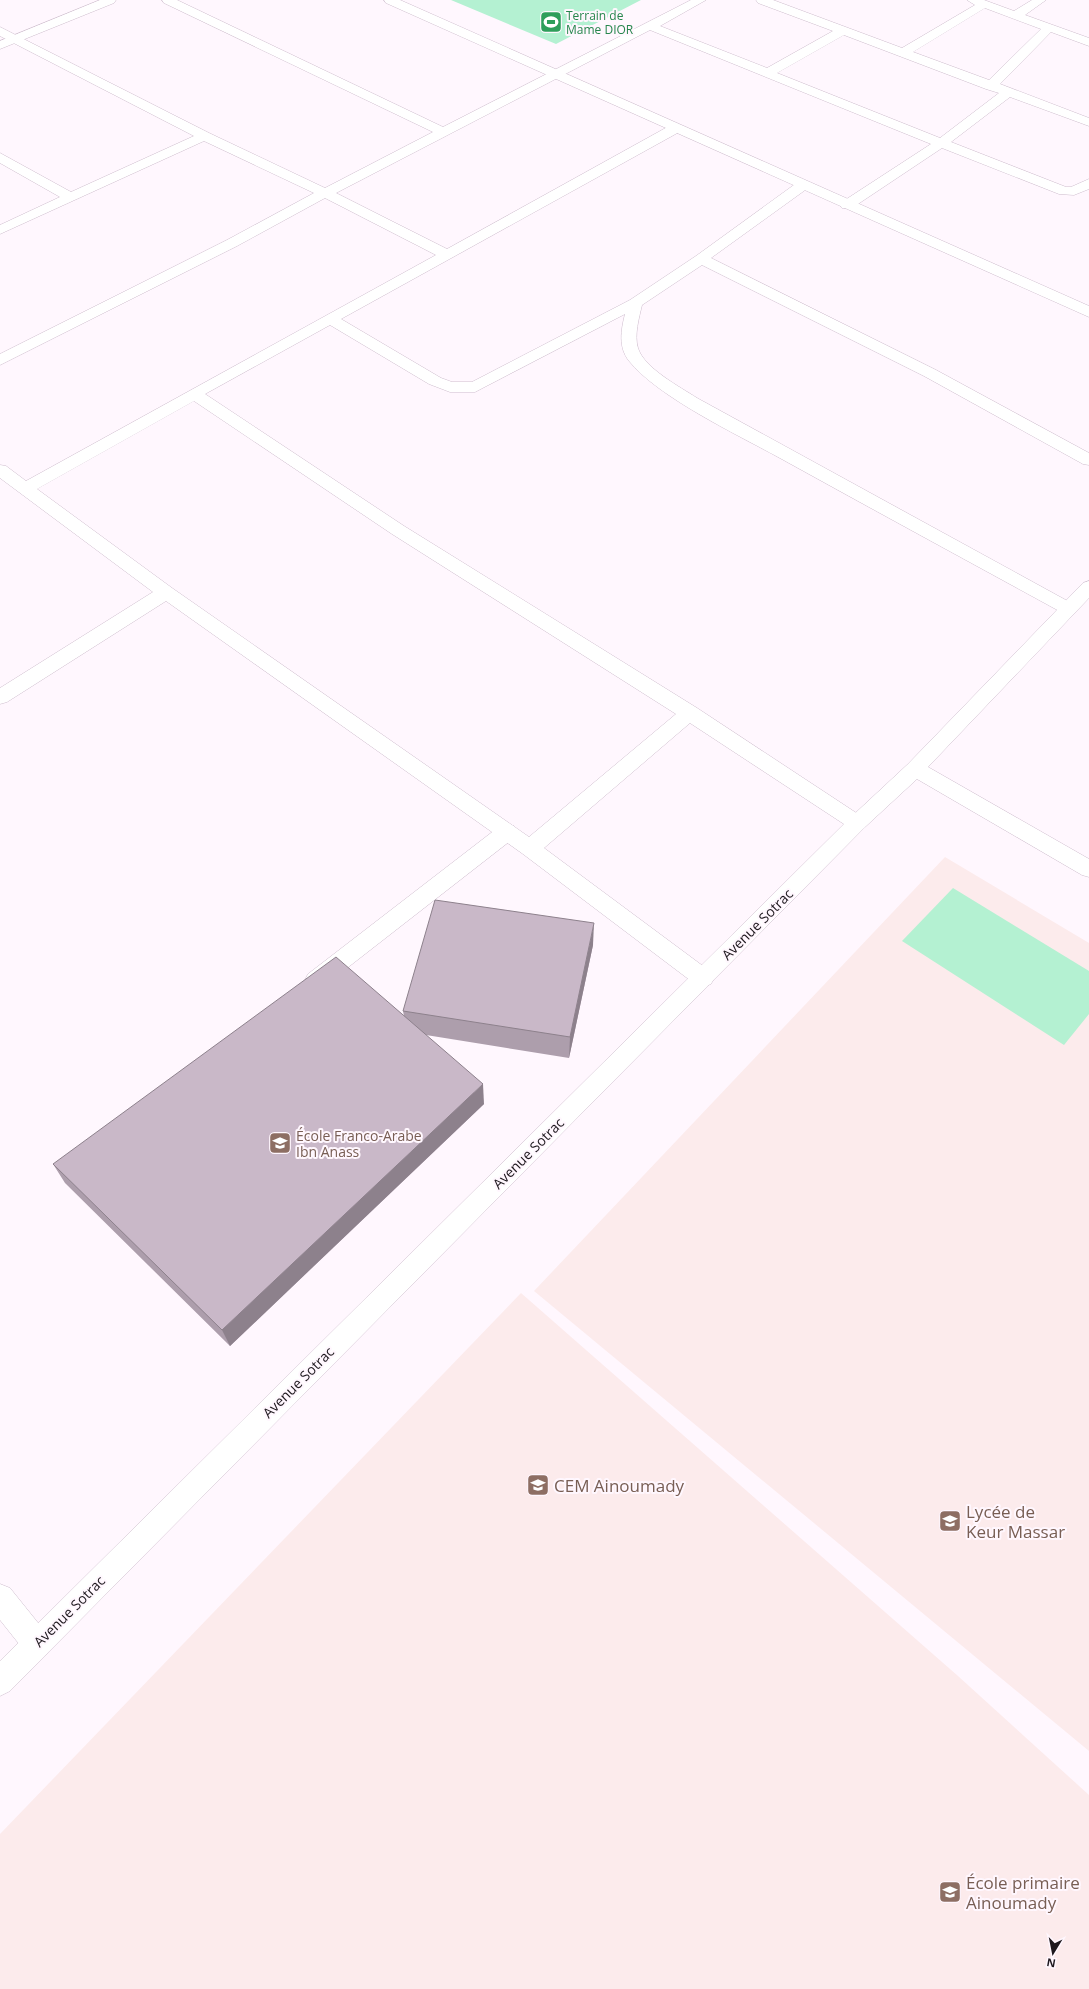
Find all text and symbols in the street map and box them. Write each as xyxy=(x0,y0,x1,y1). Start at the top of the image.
place label: Terrain de Mame DIOR xyxy=(566,7,634,38)
sports icon: Terrain de Mame DIOR xyxy=(538,9,564,35)
street label: Avenue Sotrac xyxy=(717,884,797,964)
street label: Avenue Sotrac xyxy=(488,1113,568,1193)
place label: École Franco-Arabe Ibn Anass xyxy=(296,1126,422,1161)
school or university icon: École Franco-Arabe Ibn Anass xyxy=(267,1130,293,1156)
street label: Avenue Sotrac xyxy=(258,1342,338,1422)
school or university icon: CEM Ainoumady xyxy=(525,1472,551,1498)
place label: CEM Ainoumady xyxy=(554,1474,685,1497)
place label: Lycée de Keur Massar xyxy=(966,1500,1065,1543)
school or university icon: Lycée de Keur Massar xyxy=(937,1508,963,1534)
street label: Avenue Sotrac xyxy=(29,1571,109,1651)
place label: École primaire Ainoumady xyxy=(966,1871,1080,1914)
school or university icon: École primaire Ainoumady xyxy=(937,1879,963,1905)
north arrow xyxy=(1033,1933,1073,1973)
text: N xyxy=(1045,1955,1057,1972)

